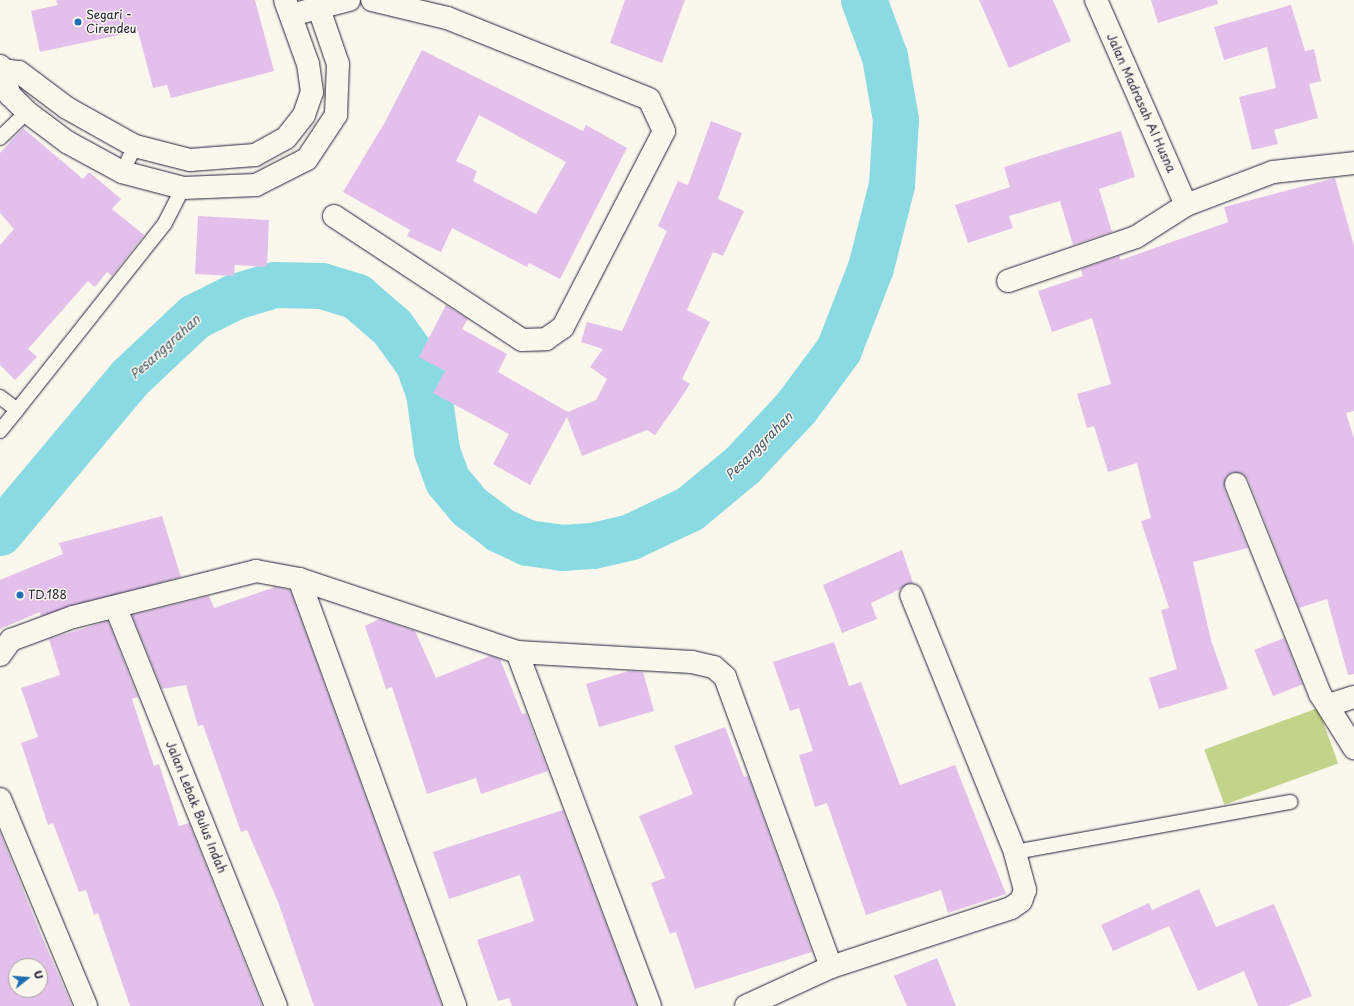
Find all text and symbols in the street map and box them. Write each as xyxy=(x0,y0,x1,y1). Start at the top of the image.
place label: Segari - Cirendeu xyxy=(86,8,136,36)
marker: Segari - Cirendeu xyxy=(73,17,83,27)
street label: Jalan Madrasah Al Husna xyxy=(1104,31,1178,175)
water label: Pesanggrahan xyxy=(127,311,203,383)
water label: Pesanggrahan xyxy=(722,409,796,483)
place label: TD.188 xyxy=(28,588,67,602)
marker: TD.188 xyxy=(15,590,25,600)
street label: Jalan Lebak Bulus Indah xyxy=(163,738,229,876)
north arrow xyxy=(8,958,48,998)
text: U xyxy=(30,968,48,981)

